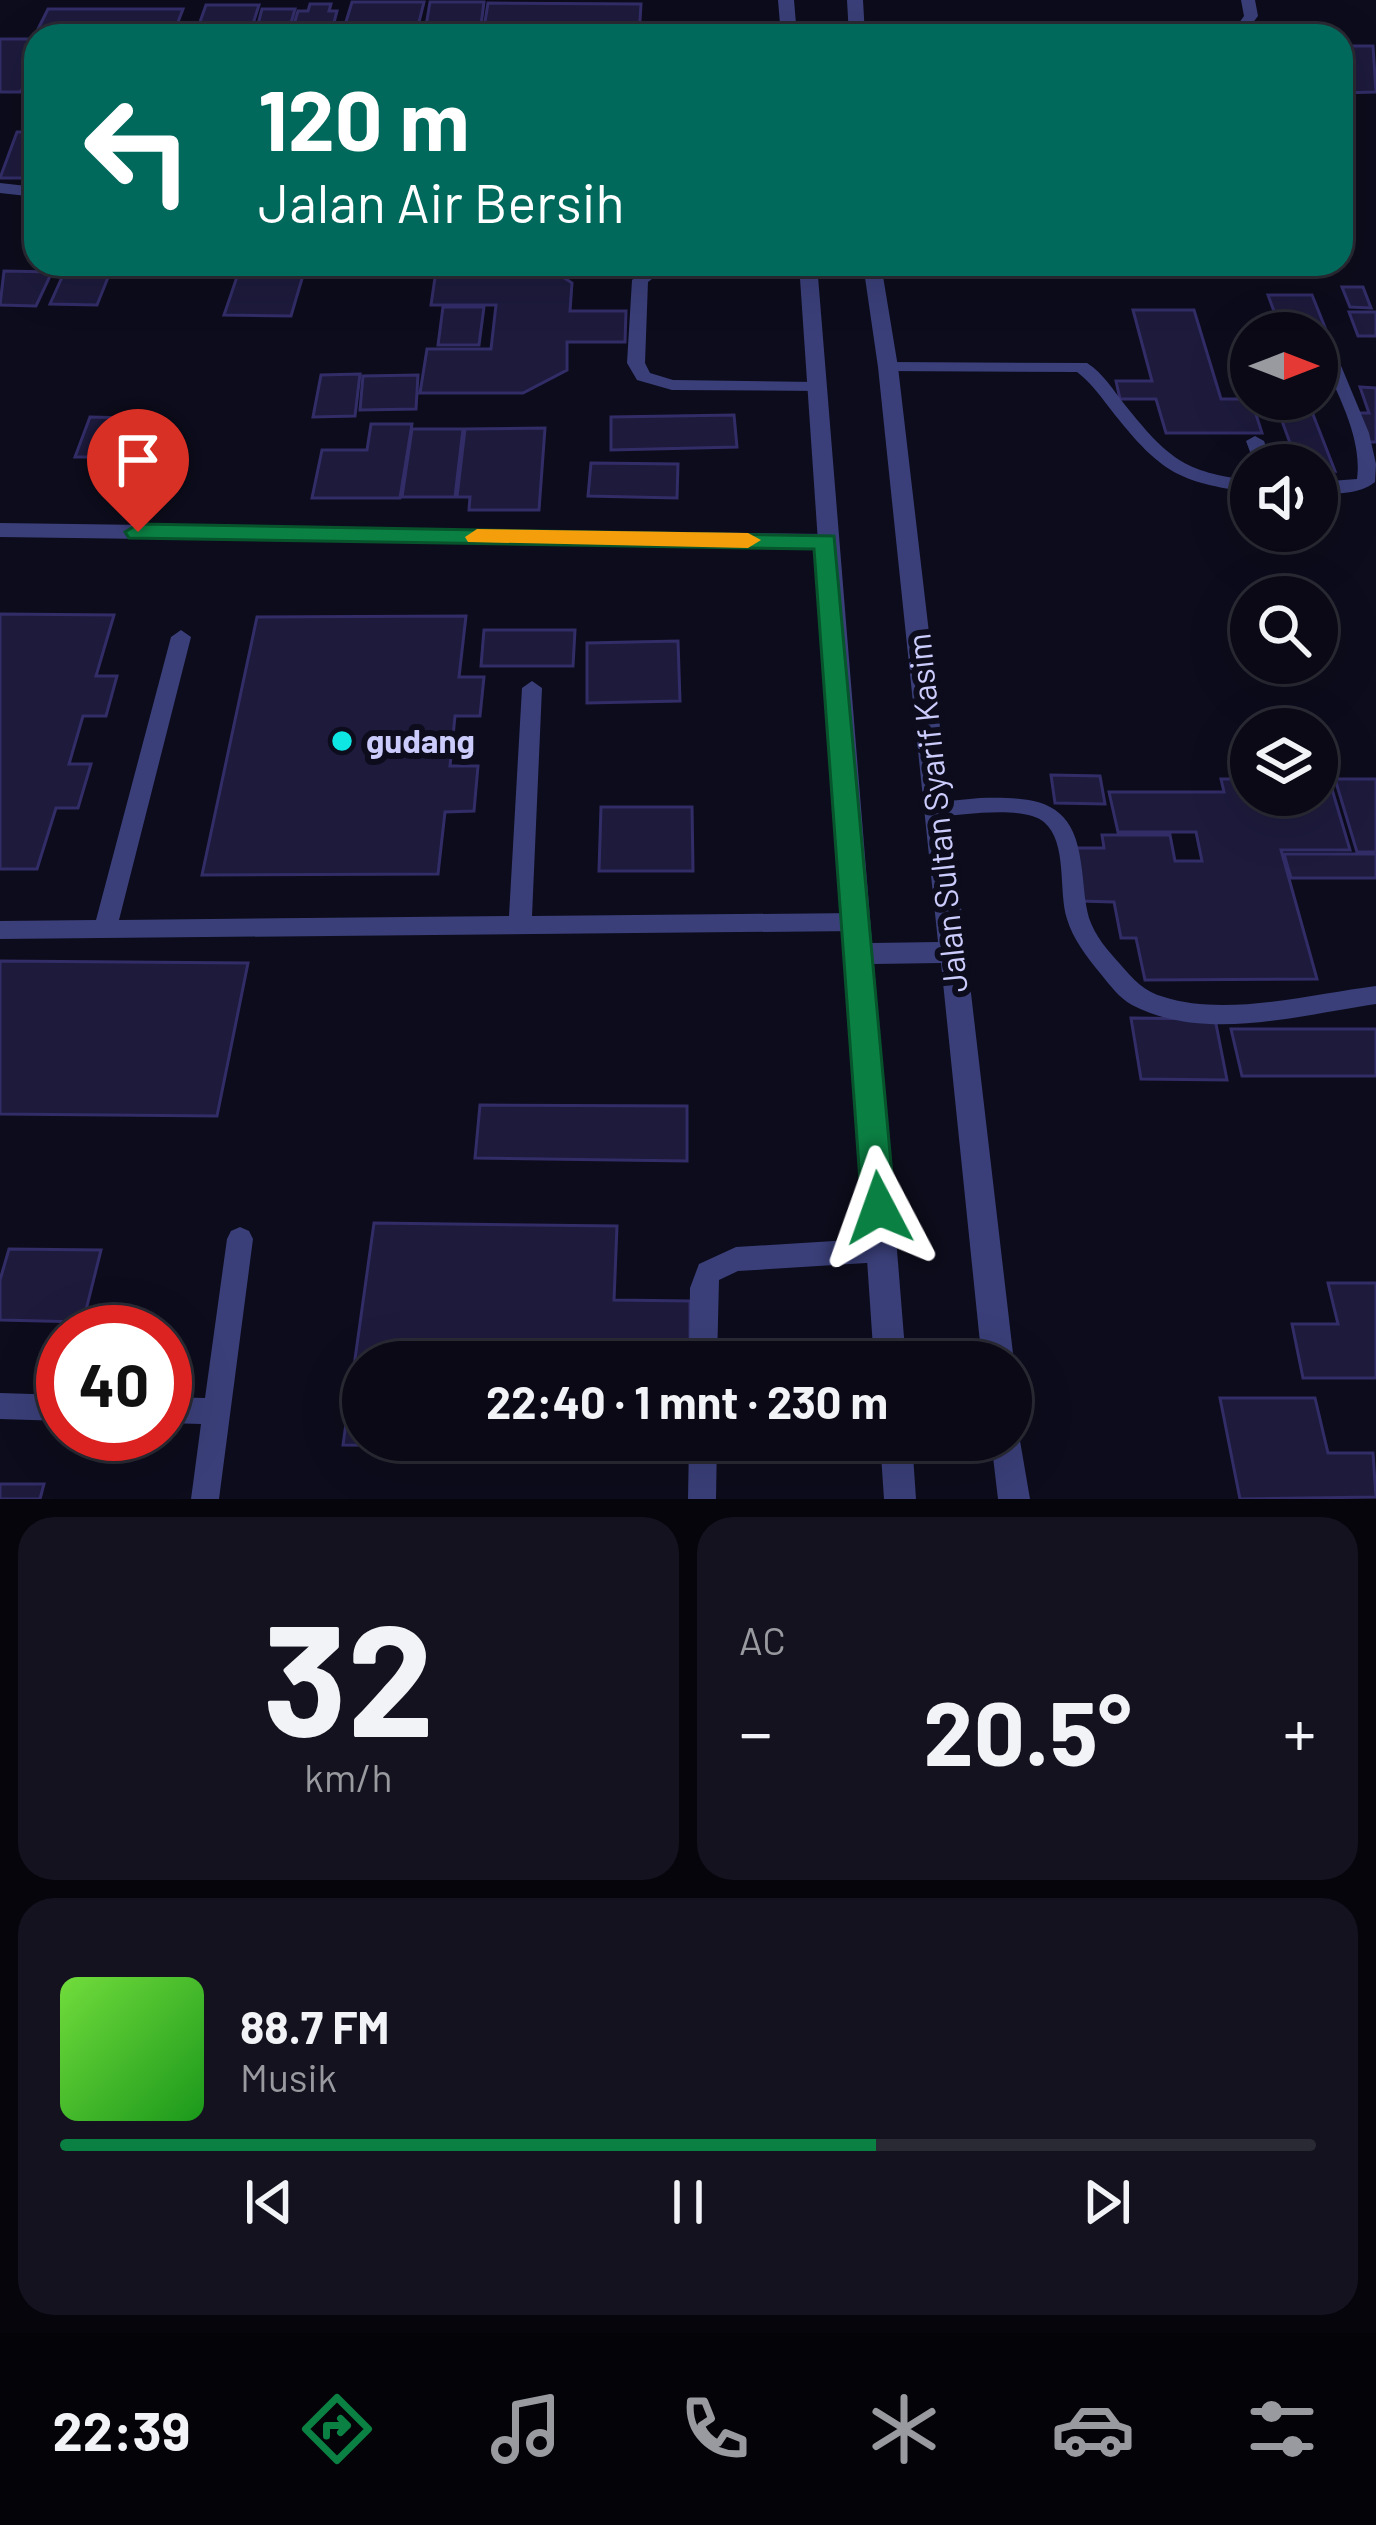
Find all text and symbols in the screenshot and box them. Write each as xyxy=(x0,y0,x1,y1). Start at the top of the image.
text: 120 m xyxy=(258,67,470,168)
icon: left xyxy=(60,72,216,228)
text: Jalan Air Bersih xyxy=(258,169,625,234)
north arrow xyxy=(1230,312,1338,420)
map controls xyxy=(1230,312,1338,816)
pin xyxy=(87,409,189,532)
icon: arrive xyxy=(105,427,171,493)
button: sound xyxy=(1230,444,1338,552)
button: search xyxy=(1230,576,1338,684)
street label: Jalan Sultan Syarif Kasim xyxy=(897,632,975,995)
button: layers xyxy=(1230,708,1338,816)
place label: gudang xyxy=(366,720,475,760)
marker: gudang xyxy=(329,728,355,754)
position arrow xyxy=(816,1145,942,1271)
speed limit sign: 40 xyxy=(36,1305,192,1461)
text: 22:40 · 1 mnt · 230 m xyxy=(486,1374,888,1428)
text: 32 xyxy=(263,1581,434,1768)
text: AC xyxy=(739,1616,786,1663)
text: 20.5° xyxy=(923,1676,1132,1784)
text: − xyxy=(739,1691,772,1770)
text: + xyxy=(1283,1691,1316,1770)
text: km/h xyxy=(304,1753,393,1800)
text: 88.7 FM xyxy=(240,1999,390,2053)
text: Musik xyxy=(240,2053,337,2100)
icon: previous xyxy=(236,2169,302,2235)
icon: pause xyxy=(655,2169,721,2235)
icon: next xyxy=(1074,2169,1140,2235)
icon: directions xyxy=(295,2387,379,2471)
icon: music xyxy=(484,2387,568,2471)
icon: phone xyxy=(673,2387,757,2471)
icon: climate xyxy=(862,2387,946,2471)
icon: car xyxy=(1051,2387,1135,2471)
icon: filters xyxy=(1240,2387,1324,2471)
text: 22:39 xyxy=(52,2397,190,2462)

